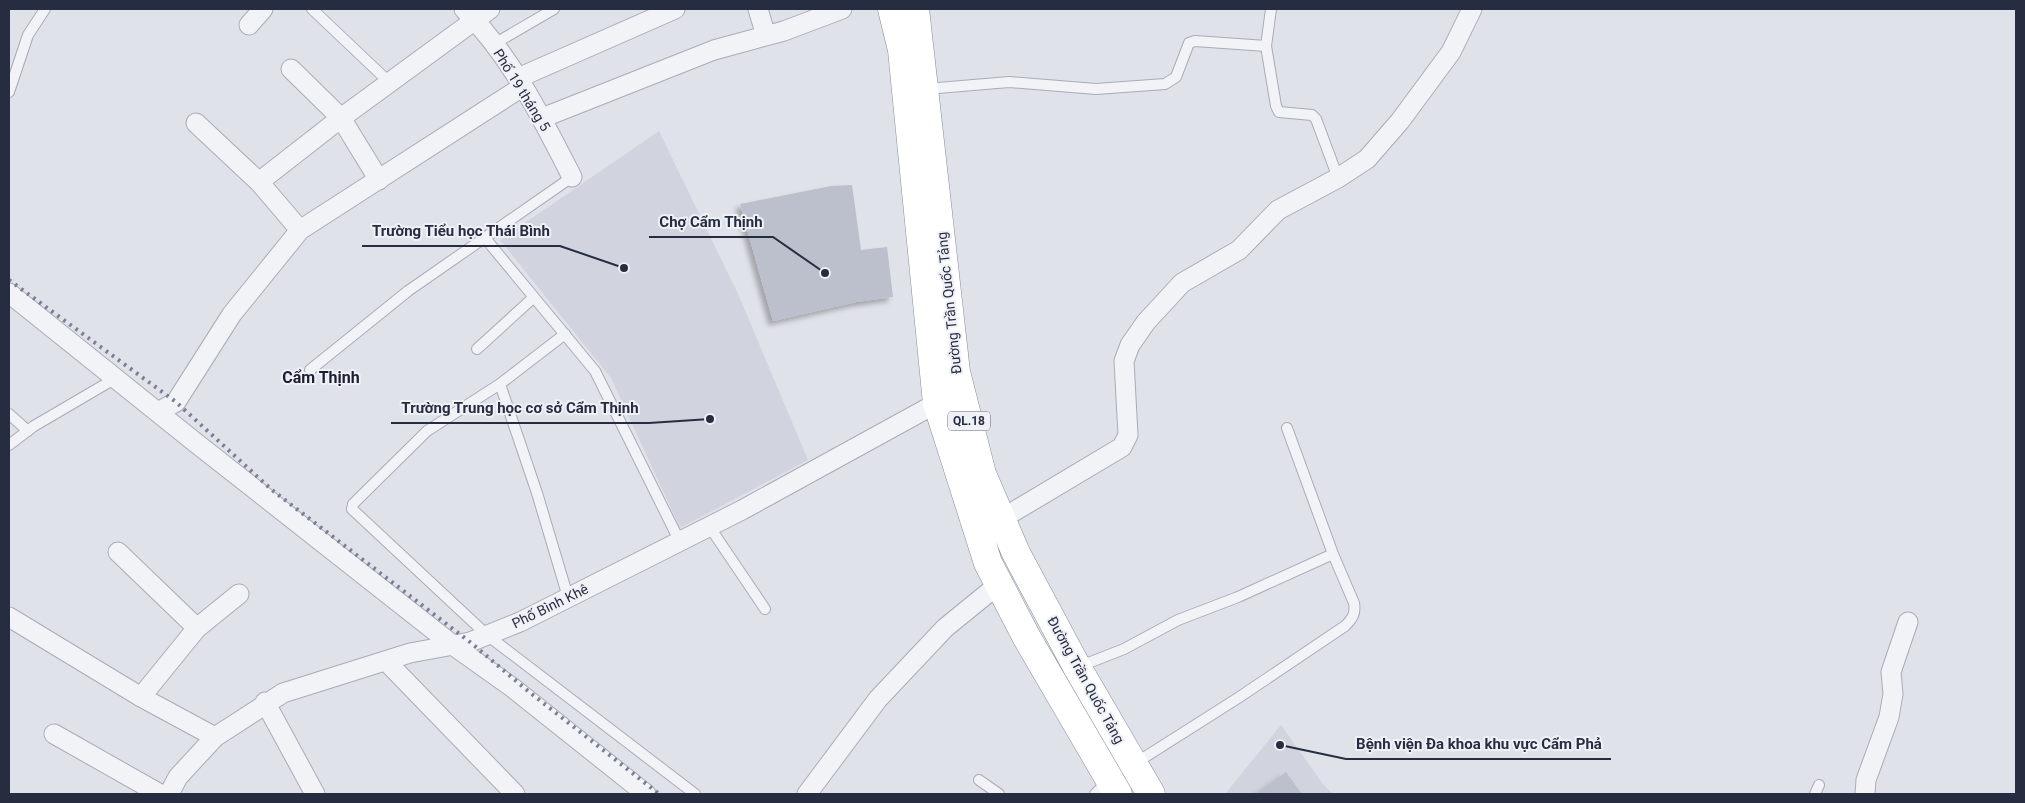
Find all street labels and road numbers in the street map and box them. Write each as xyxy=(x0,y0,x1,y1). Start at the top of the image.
street label: Phố 19 tháng 5 xyxy=(490,46,554,134)
street label: Đường Trần Quốc Tảng xyxy=(934,231,964,375)
road number: QL.18 xyxy=(948,412,990,431)
street label: Phố Bình Khê xyxy=(509,581,591,631)
street label: Đường Trần Quốc Tảng xyxy=(1044,614,1128,746)

